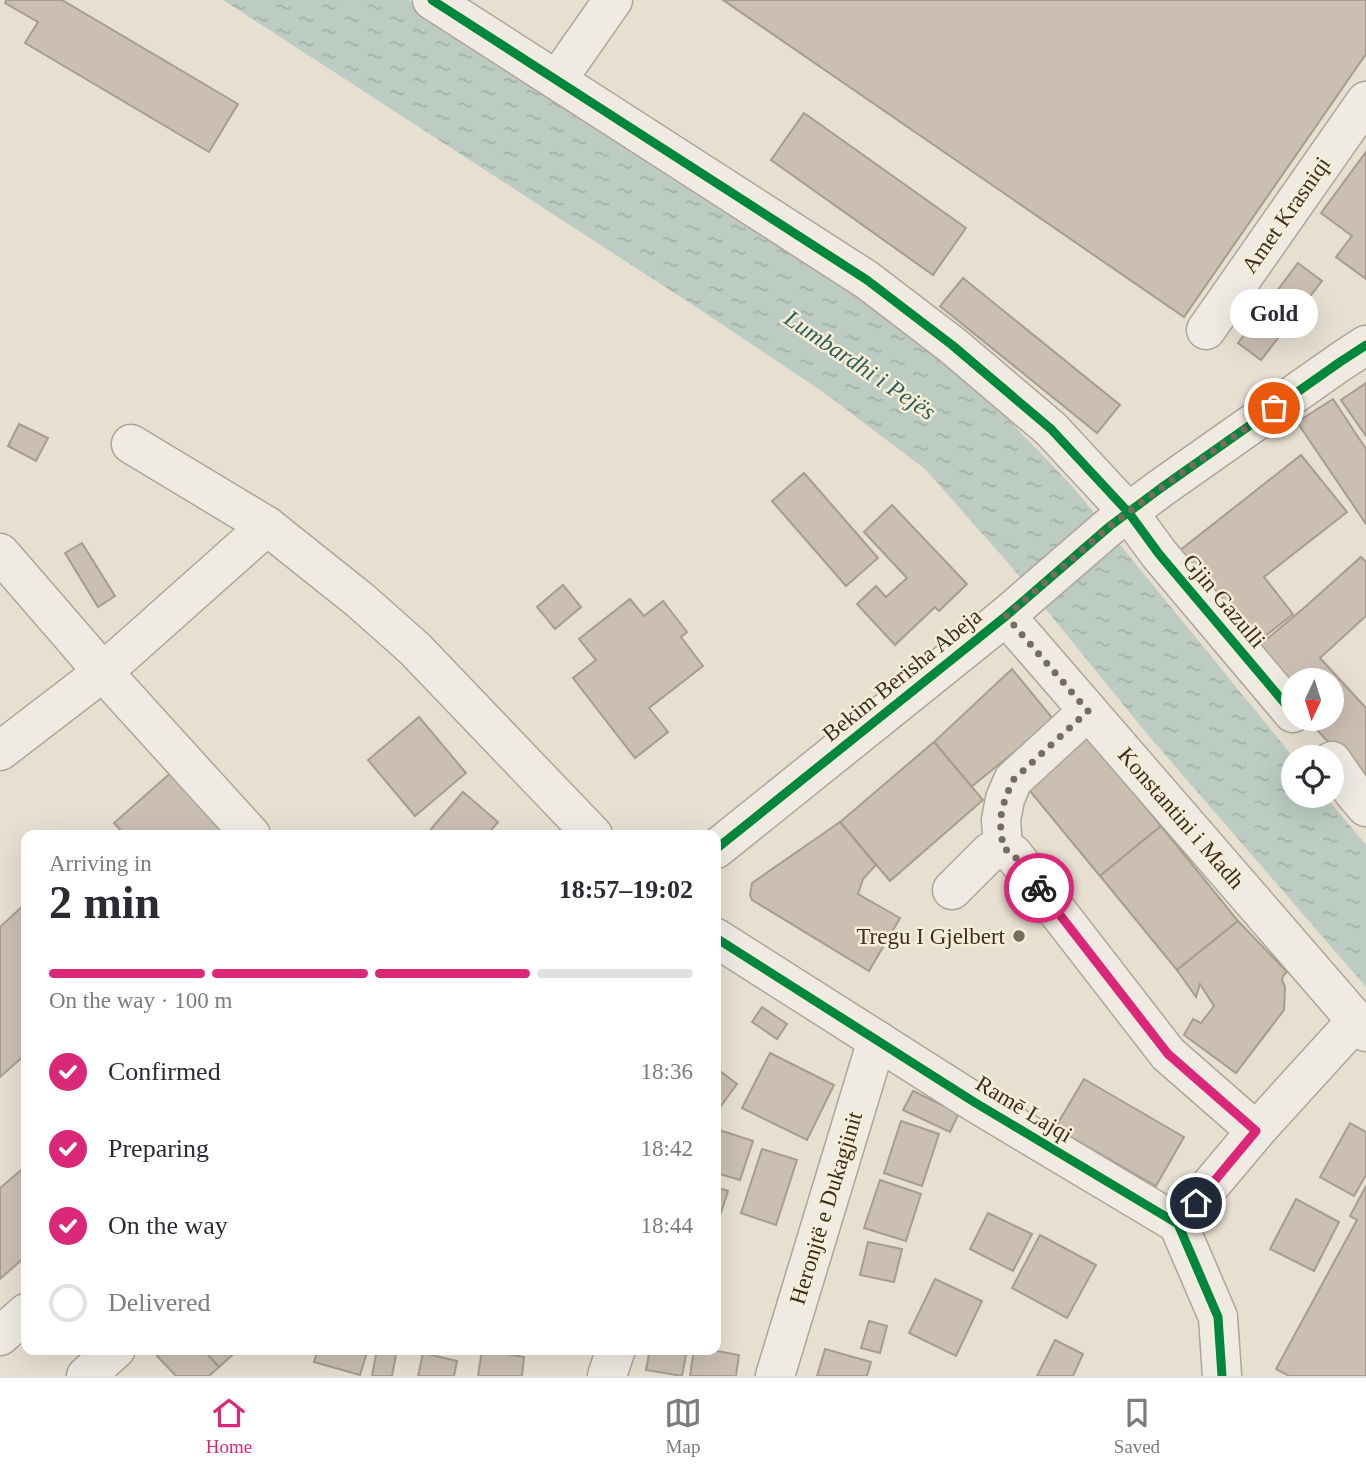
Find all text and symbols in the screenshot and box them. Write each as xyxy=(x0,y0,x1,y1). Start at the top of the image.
street label: Amet Krasniqi xyxy=(1237,152,1335,278)
callout: Gold xyxy=(1230,289,1318,338)
text: Gold xyxy=(1250,301,1298,326)
water label: Lumbardhi i Pejës xyxy=(779,304,940,425)
pin xyxy=(1244,378,1304,438)
icon: bag xyxy=(1255,389,1293,427)
street label: Gjin Gazulli xyxy=(1178,549,1270,653)
street label: Bekim Berisha Abeja xyxy=(818,603,986,747)
north arrow xyxy=(1281,668,1344,732)
map controls xyxy=(1281,668,1344,808)
street label: Konstantini i Madh xyxy=(1113,742,1249,894)
button: locate xyxy=(1281,745,1344,808)
text: Arriving in xyxy=(49,851,152,876)
courier xyxy=(1004,853,1074,923)
icon: bike xyxy=(1020,869,1058,907)
text: 18:57–19:02 xyxy=(559,875,693,904)
text: 2 min xyxy=(49,877,160,928)
place label: Tregu I Gjelbert xyxy=(856,924,1006,949)
marker: Tregu I Gjelbert xyxy=(1011,928,1027,944)
text: On the way · 100 m xyxy=(49,988,232,1013)
icon: check xyxy=(49,1053,87,1091)
text: Confirmed xyxy=(108,1057,221,1086)
text: 18:36 xyxy=(641,1059,693,1084)
street label: Ramē Lajqi xyxy=(971,1070,1077,1148)
street label: Heronjtë e Dukagjinit xyxy=(785,1108,867,1308)
icon: check xyxy=(49,1130,87,1168)
text: Preparing xyxy=(108,1134,209,1163)
text: 18:42 xyxy=(641,1136,693,1161)
pin xyxy=(1166,1173,1226,1233)
icon: home xyxy=(1177,1184,1215,1222)
icon: check xyxy=(49,1207,87,1245)
text: On the way xyxy=(108,1211,228,1240)
text: 18:44 xyxy=(641,1213,693,1238)
text: Delivered xyxy=(108,1288,211,1317)
tab: Home xyxy=(206,1394,252,1458)
tab: Map xyxy=(664,1394,702,1458)
tab: Saved xyxy=(1114,1394,1160,1458)

